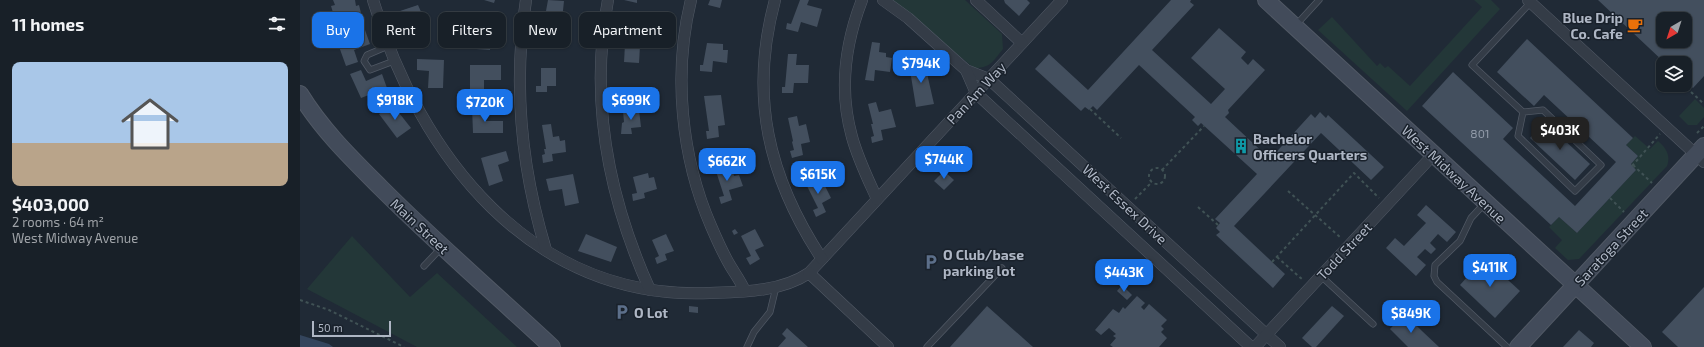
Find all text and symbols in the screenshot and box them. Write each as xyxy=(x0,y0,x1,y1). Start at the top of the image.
place label: Blue Drip Co. Cafe xyxy=(1562,9,1623,42)
chip: Buy xyxy=(312,12,364,48)
chip: Rent xyxy=(372,12,430,48)
chip: Filters xyxy=(438,12,506,48)
chip: New xyxy=(514,12,571,48)
chip: Apartment xyxy=(579,12,676,48)
north arrow xyxy=(1656,12,1692,48)
map controls xyxy=(1656,12,1692,92)
icon: filters xyxy=(266,13,288,35)
text: 11 homes xyxy=(12,14,84,34)
cafe icon: Blue Drip Co. Cafe xyxy=(1626,16,1644,34)
pin: $794K xyxy=(893,50,949,84)
text: $794K xyxy=(902,55,940,71)
button: layers xyxy=(1656,56,1692,92)
street label: Pan Am Way xyxy=(943,58,1010,128)
pin: $918K xyxy=(367,87,423,121)
pin: $699K xyxy=(603,87,659,121)
icon: home xyxy=(114,88,186,160)
pin: $720K xyxy=(457,89,513,123)
text: $918K xyxy=(376,92,414,108)
text: $699K xyxy=(612,92,650,108)
text: $720K xyxy=(466,94,504,110)
pin: $403K xyxy=(1532,117,1588,151)
street label: West Midway Avenue xyxy=(1399,121,1509,227)
text: $403K xyxy=(1540,122,1580,138)
house number: 801 xyxy=(1470,126,1490,140)
place label: Bachelor Officers Quarters xyxy=(1253,130,1367,164)
building icon: Bachelor Officers Quarters xyxy=(1232,137,1250,155)
pin: $744K xyxy=(916,146,972,180)
pin: $662K xyxy=(699,148,755,182)
text: $744K xyxy=(924,151,964,167)
text: $662K xyxy=(708,153,746,169)
street label: West Essex Drive xyxy=(1079,160,1171,248)
pin: $615K xyxy=(790,161,846,195)
text: $615K xyxy=(800,166,836,182)
text: $403,000 xyxy=(12,194,89,214)
street label: Main Street xyxy=(387,195,453,257)
street label: Saratoga Street xyxy=(1571,205,1651,289)
text: 2 rooms · 64 m² xyxy=(12,214,104,230)
street label: Todd Street xyxy=(1313,219,1375,283)
text: West Midway Avenue xyxy=(12,230,138,246)
place label: O Club/base parking lot xyxy=(943,246,1024,279)
parking icon: O Club/base parking lot xyxy=(922,253,940,271)
pin: $411K xyxy=(1462,254,1518,288)
pin: $443K xyxy=(1096,259,1152,293)
text: $411K xyxy=(1472,259,1508,275)
text: $443K xyxy=(1104,264,1144,280)
pin: $849K xyxy=(1383,300,1439,334)
parking icon: O Lot xyxy=(613,303,631,321)
place label: O Lot xyxy=(634,304,668,321)
text: $849K xyxy=(1391,305,1431,321)
scale bar xyxy=(312,319,391,338)
text: 50 m xyxy=(318,321,343,334)

